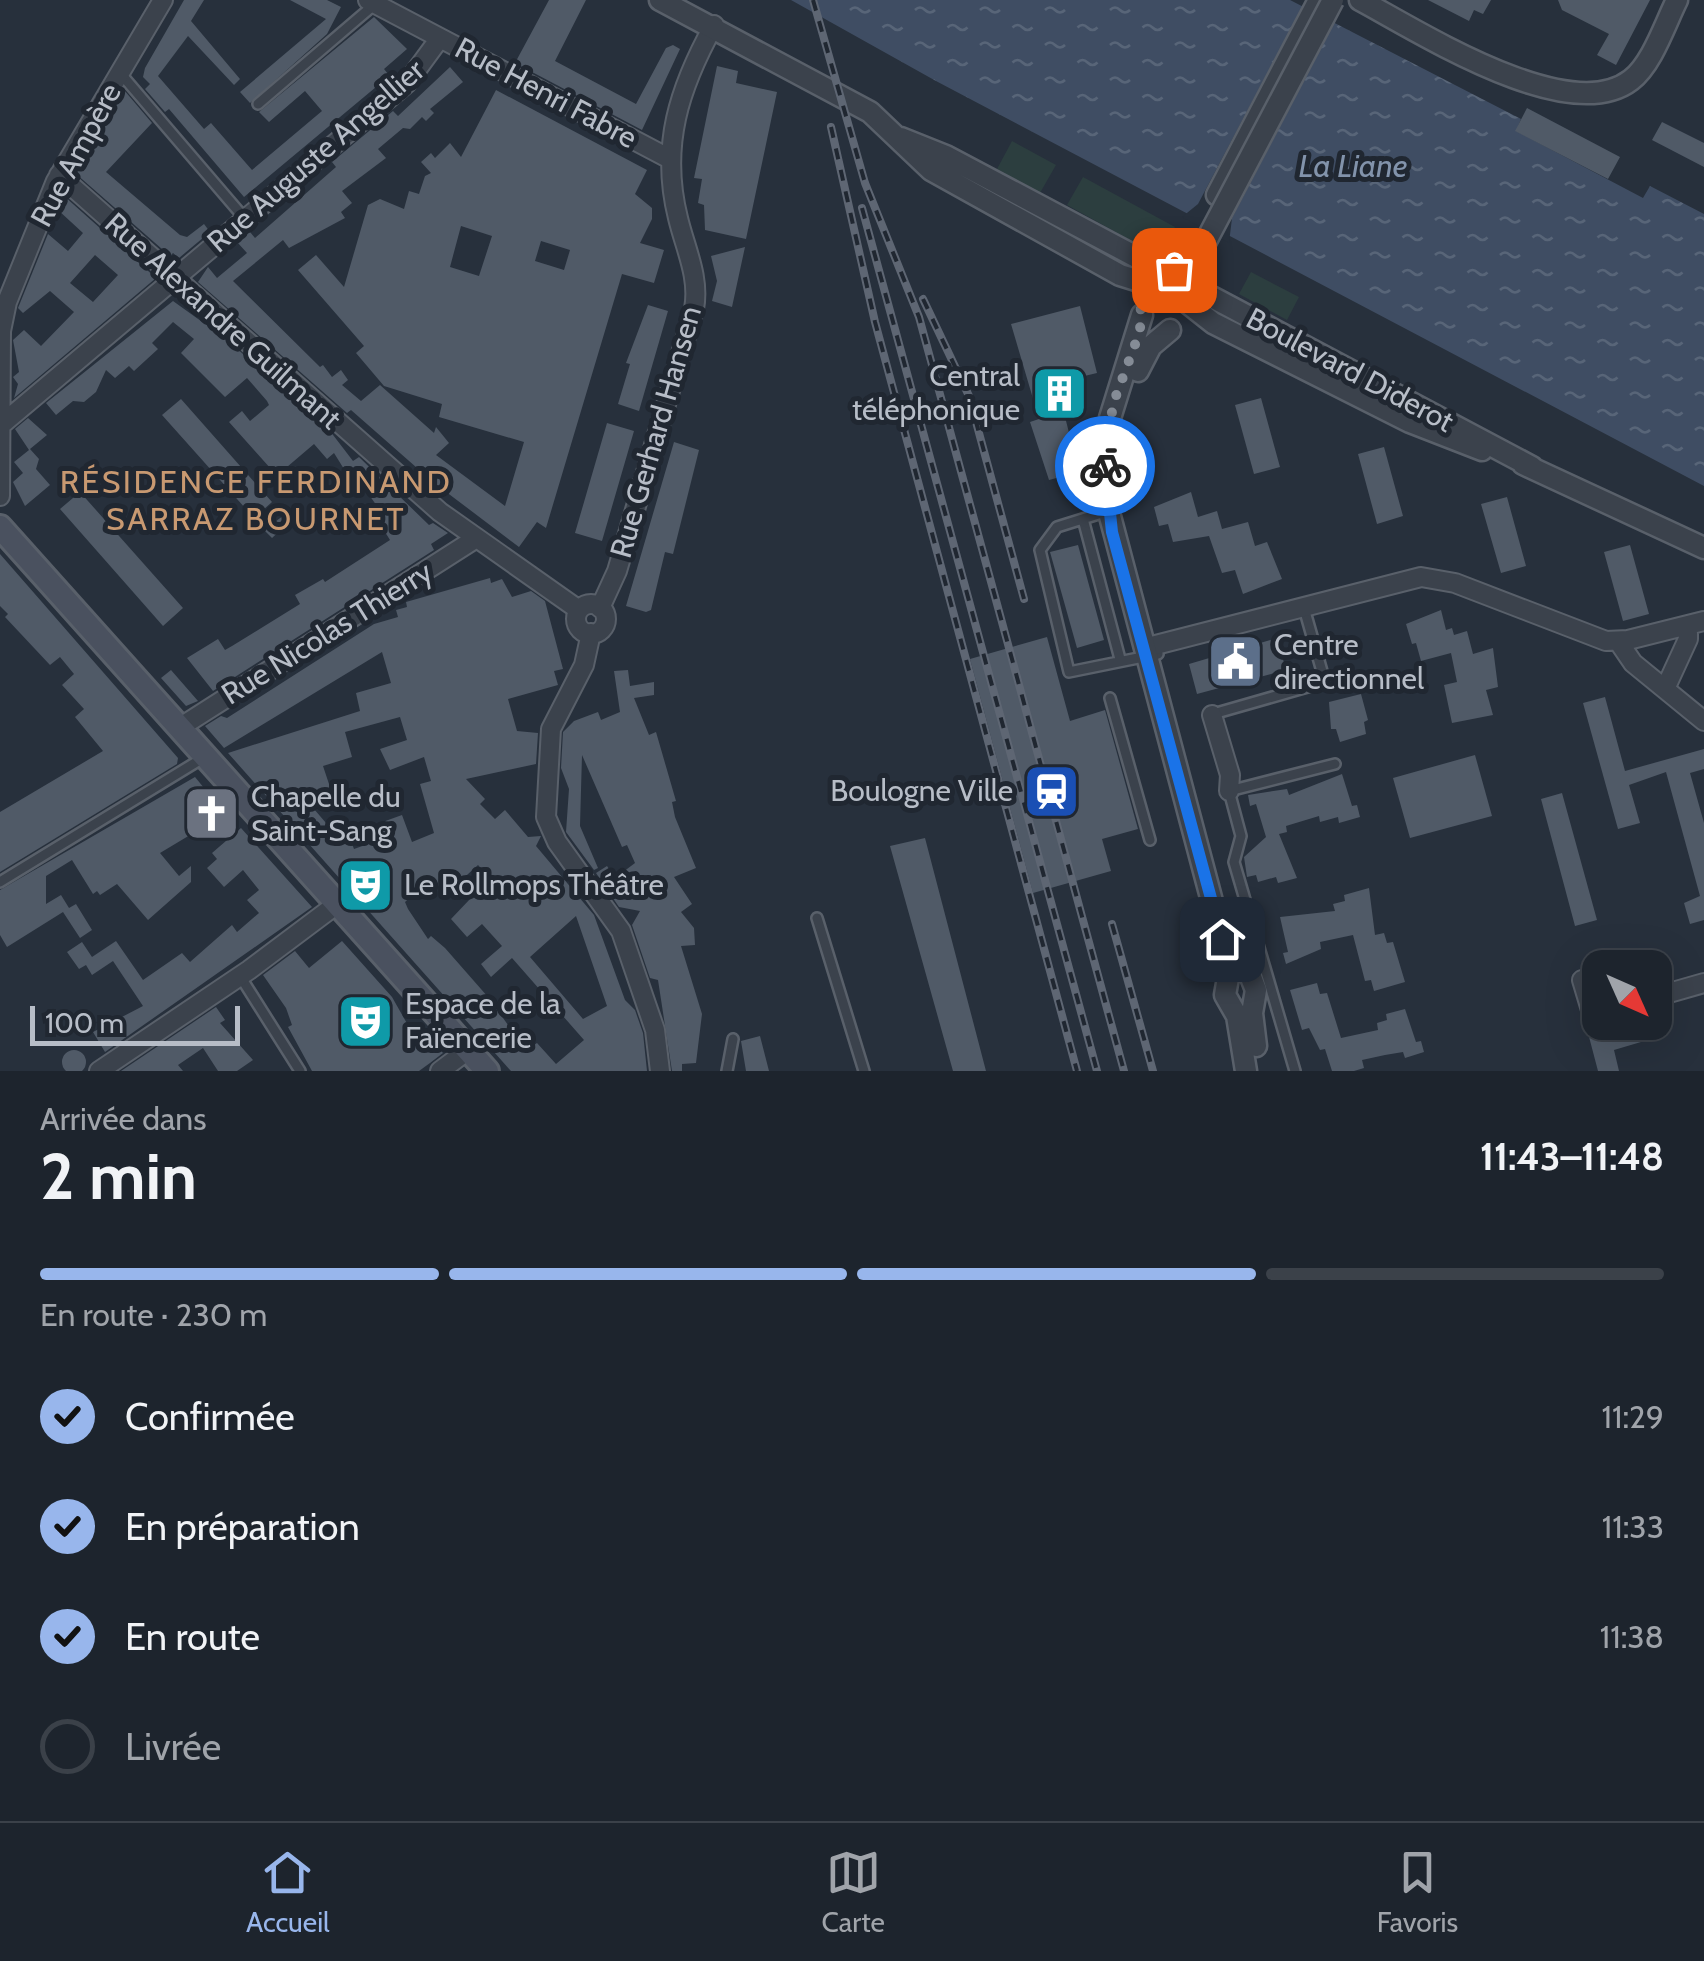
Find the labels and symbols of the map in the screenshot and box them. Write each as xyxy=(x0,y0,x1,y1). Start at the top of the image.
street label: Rue Henri Fabre xyxy=(449,29,643,156)
street label: Rue Auguste Angellier xyxy=(200,51,432,260)
street label: Rue Ampère xyxy=(22,77,129,233)
water label: La Liane xyxy=(1299,146,1407,185)
street label: Rue Alexandre Guilmant xyxy=(97,205,349,437)
pin xyxy=(1132,228,1217,313)
street label: Boulevard Diderot xyxy=(1240,299,1460,440)
street label: Rue Gerhard Hansen xyxy=(602,302,709,562)
place label: Central téléphonique xyxy=(852,357,1020,428)
building icon: Central téléphonique xyxy=(1029,363,1089,423)
courier xyxy=(1055,416,1155,516)
district label: RÉSIDENCE FERDINAND SARRAZ BOURNET xyxy=(60,462,452,538)
street label: Rue Nicolas Thierry xyxy=(215,553,439,712)
place label: Centre directionnel xyxy=(1274,626,1424,697)
public building icon: Centre directionnel xyxy=(1205,632,1265,692)
station icon: Boulogne Ville xyxy=(1022,761,1082,821)
place label: Boulogne Ville xyxy=(830,772,1013,809)
place label: Chapelle du Saint-Sang xyxy=(251,778,401,849)
church icon: Chapelle du Saint-Sang xyxy=(182,784,242,844)
theatre icon: Le Rollmops Théâtre xyxy=(335,855,395,915)
place label: Le Rollmops Théâtre xyxy=(404,866,664,903)
pin xyxy=(1180,897,1265,982)
north arrow xyxy=(1582,950,1672,1040)
place label: Espace de la Faïencerie xyxy=(405,985,561,1056)
theatre icon: Espace de la Faïencerie xyxy=(336,991,396,1051)
scale bar xyxy=(30,1001,240,1046)

